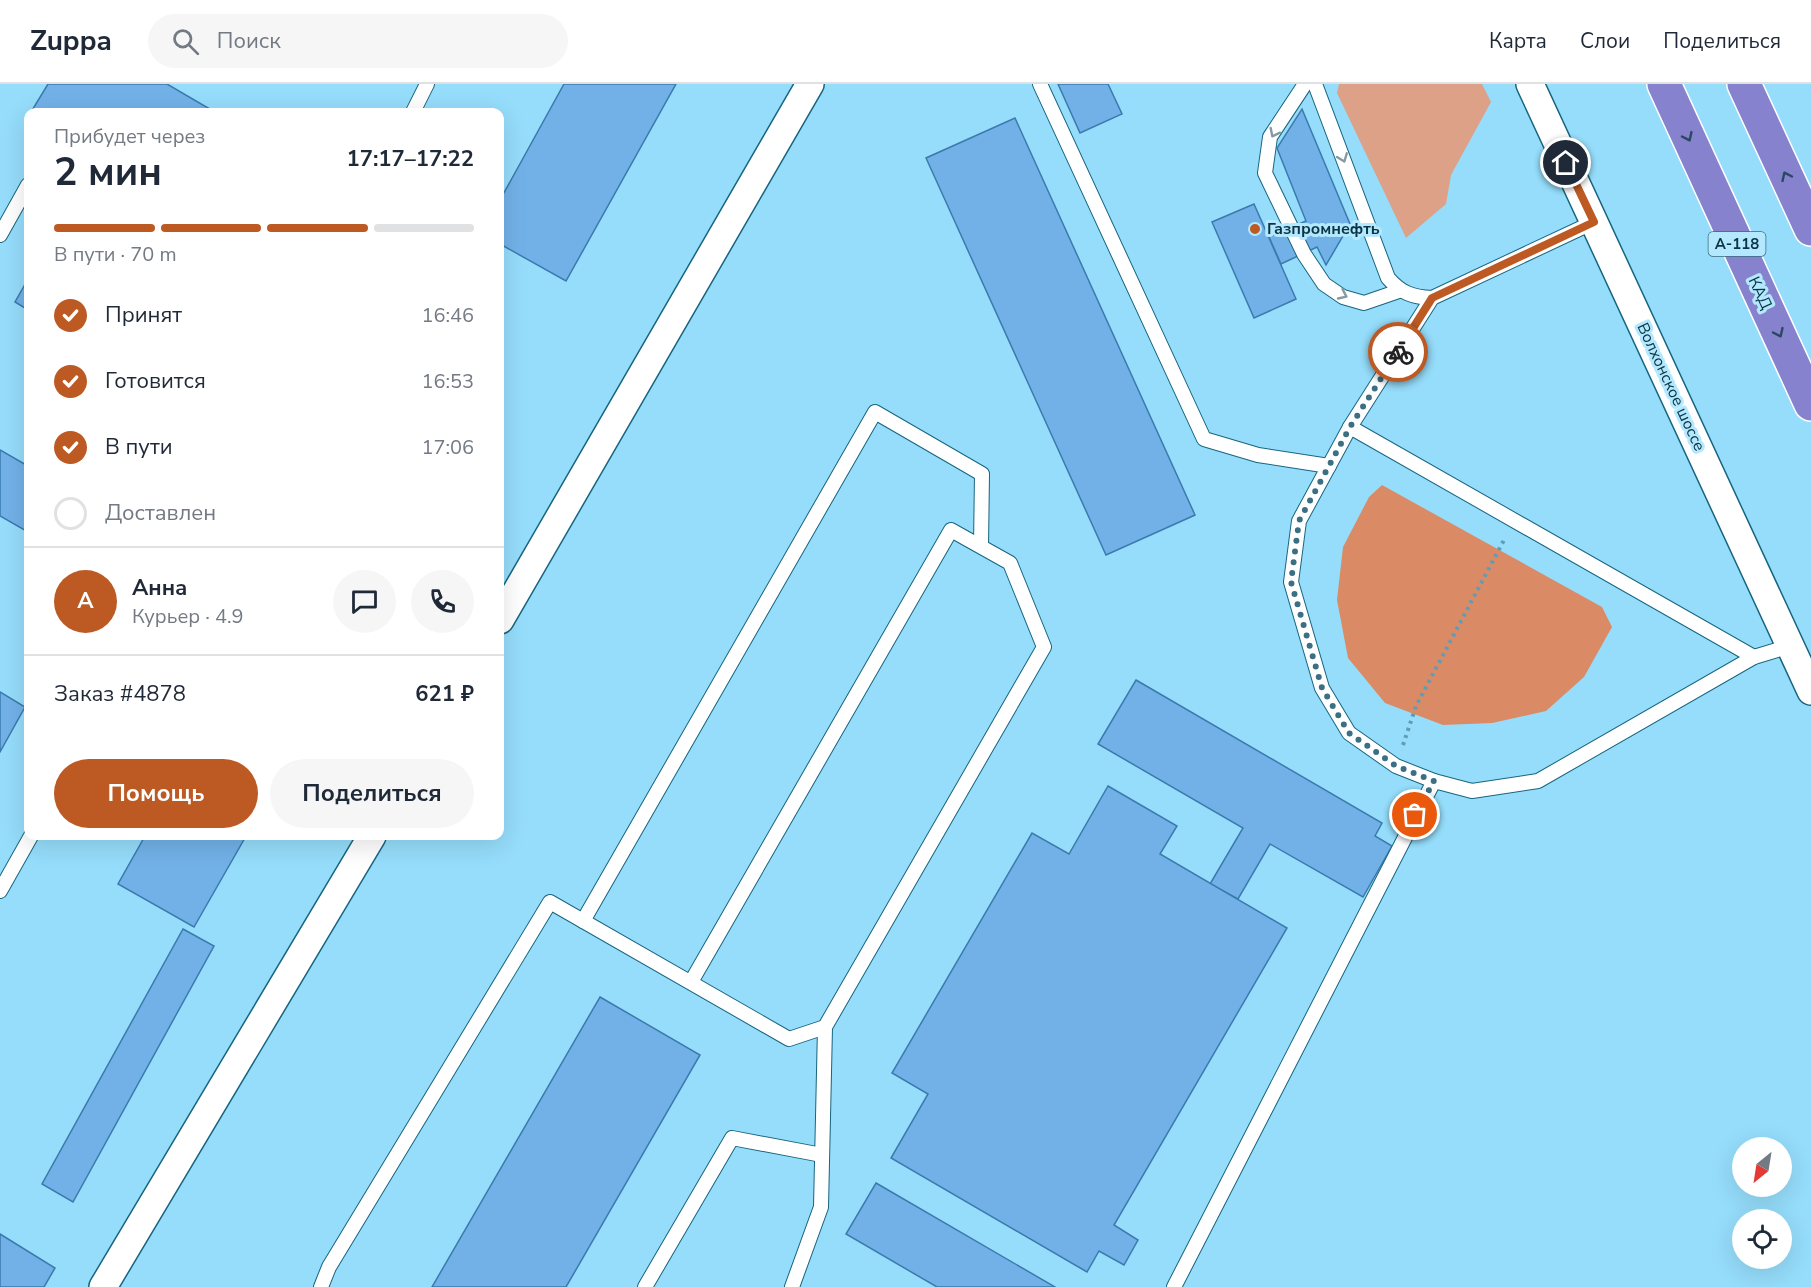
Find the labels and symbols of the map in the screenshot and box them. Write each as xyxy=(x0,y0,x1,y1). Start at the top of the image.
one-way arrow xyxy=(1269,127,1281,138)
one-way arrow xyxy=(1681,131,1693,142)
pin xyxy=(1540,137,1591,188)
one-way arrow xyxy=(1336,152,1349,163)
one-way arrow xyxy=(1782,172,1794,183)
place label: Газпромнефть xyxy=(1267,218,1380,240)
marker: Газпромнефть xyxy=(1248,222,1262,236)
road number: А-118 xyxy=(1708,232,1766,256)
street label: КАД xyxy=(1743,273,1777,314)
one-way arrow xyxy=(1337,288,1348,300)
street label: Волхонское шоссе xyxy=(1632,319,1710,455)
courier xyxy=(1368,322,1428,382)
one-way arrow xyxy=(1771,327,1783,338)
pin xyxy=(1389,789,1440,840)
north arrow xyxy=(1732,1137,1792,1197)

